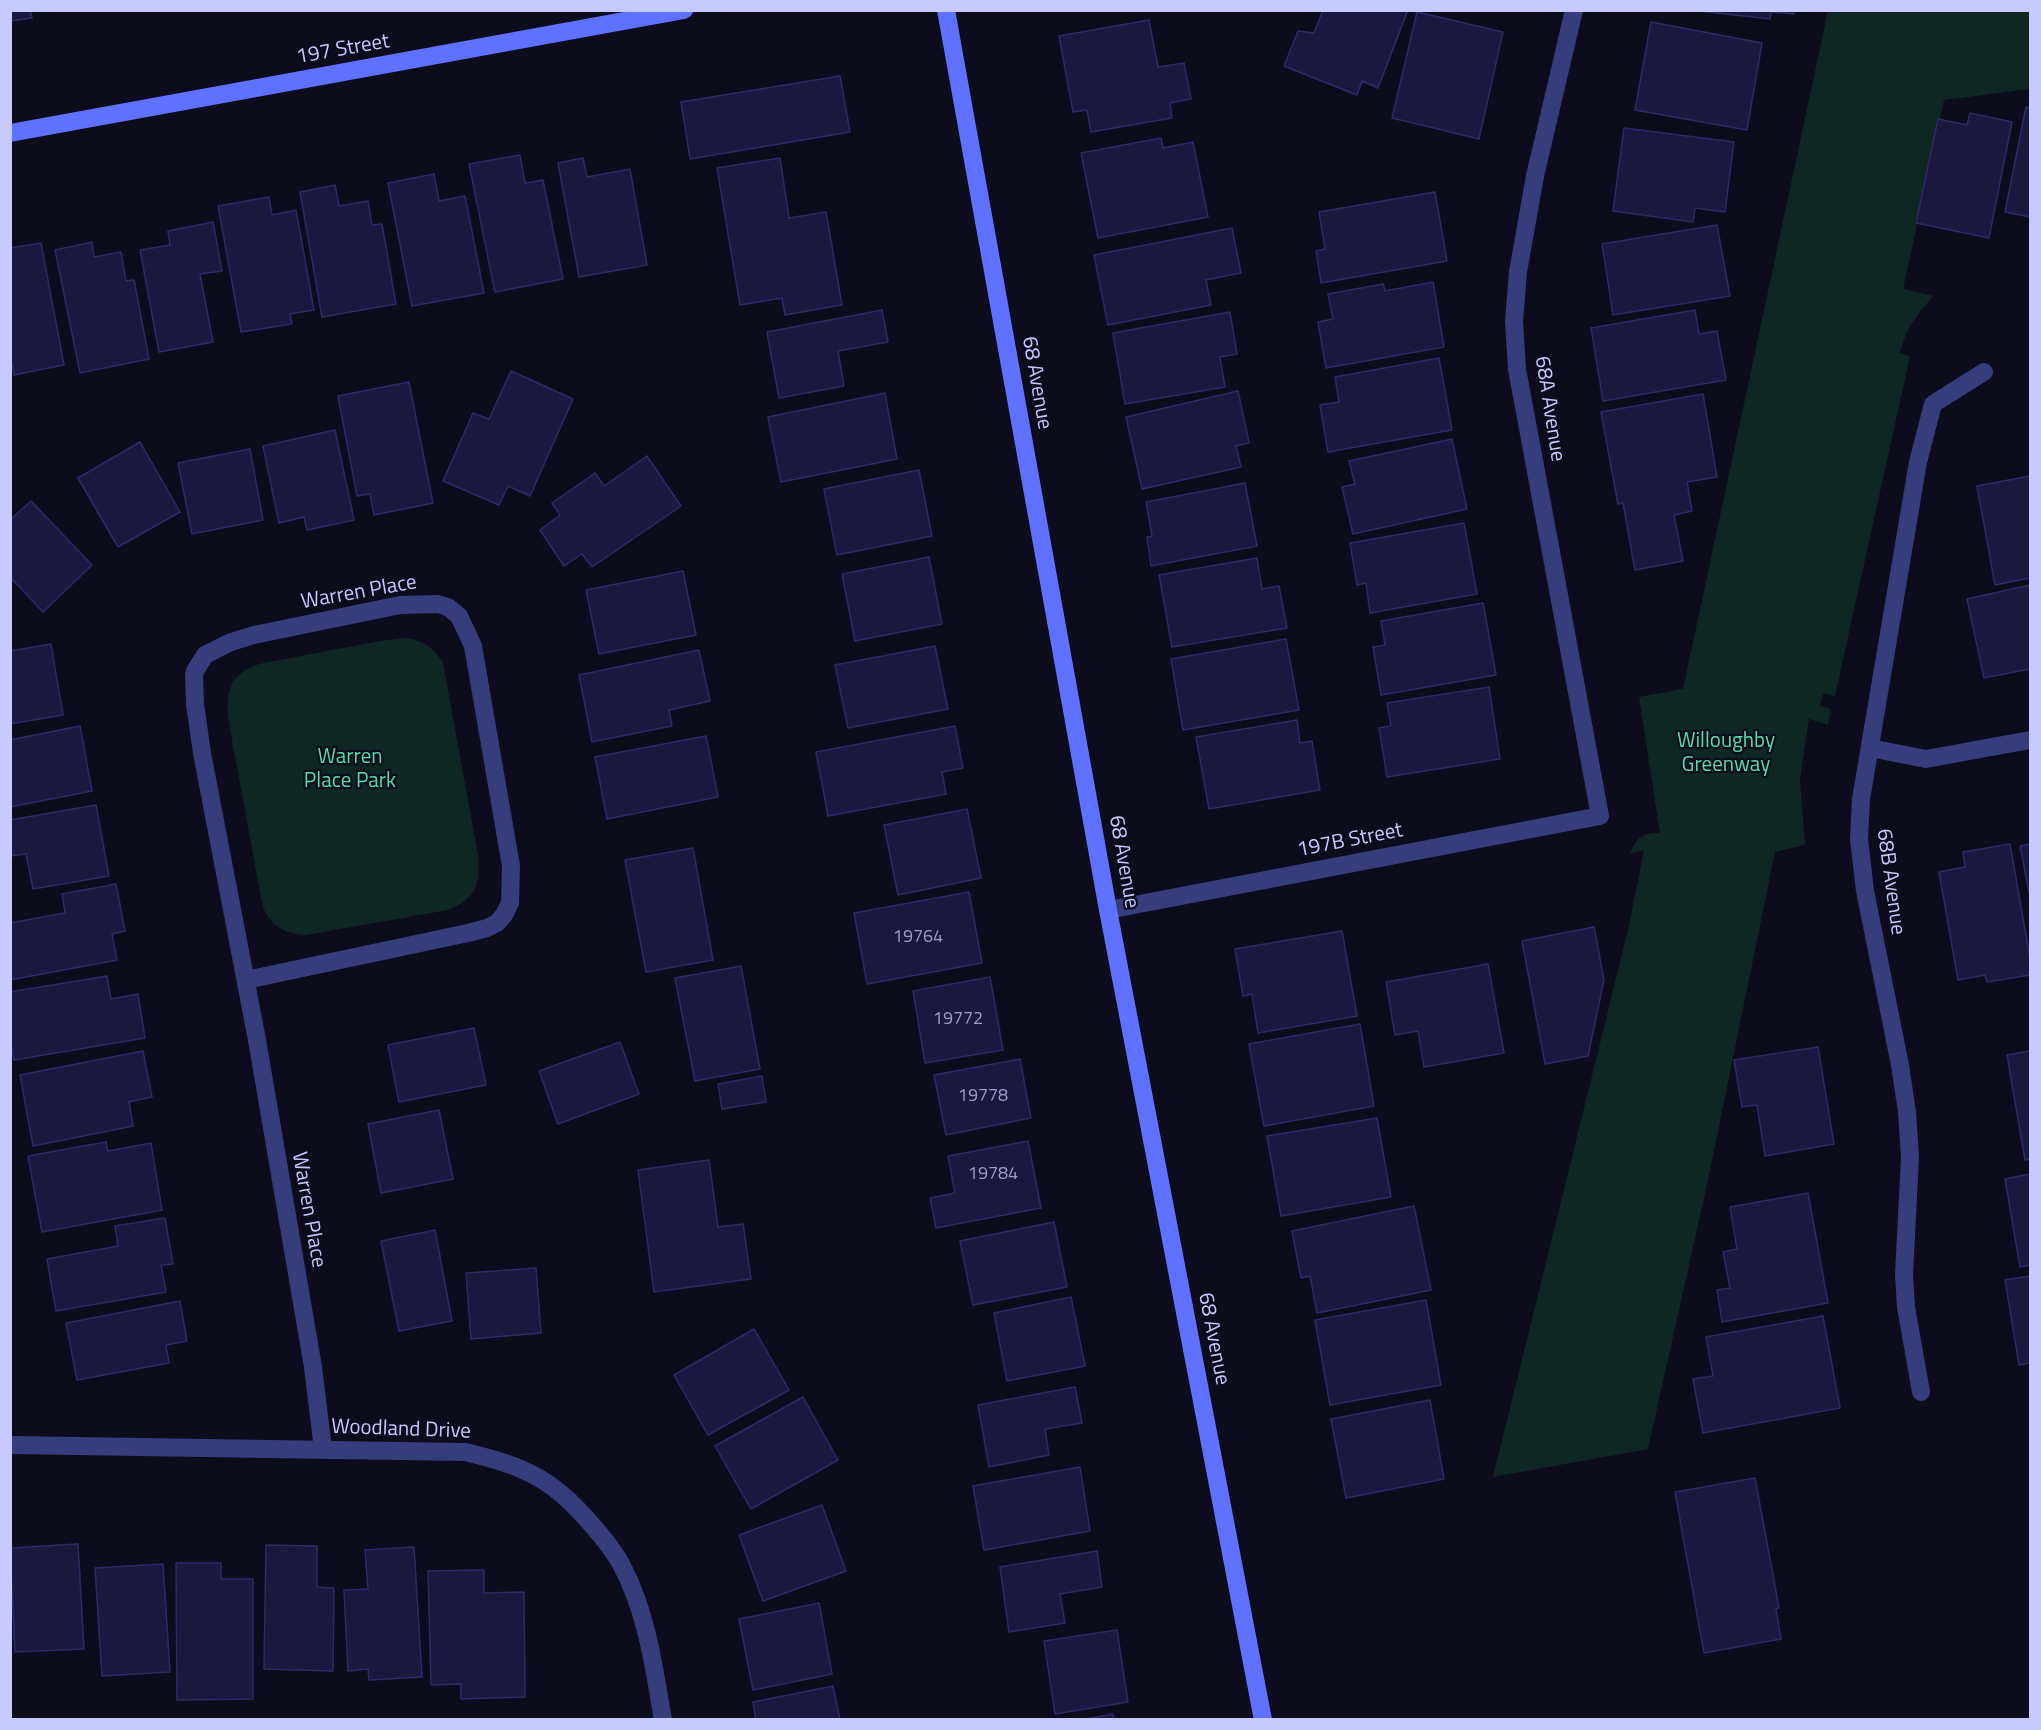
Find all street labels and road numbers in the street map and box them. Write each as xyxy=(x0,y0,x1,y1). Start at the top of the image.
street label: 197 Street xyxy=(295,29,391,71)
street label: 68 Avenue xyxy=(1015,335,1057,431)
street label: 68A Avenue xyxy=(1528,355,1570,463)
street label: Warren Place xyxy=(299,570,419,616)
street label: 68 Avenue xyxy=(1102,814,1144,910)
street label: 197B Street xyxy=(1295,818,1405,864)
street label: 68B Avenue xyxy=(1870,827,1910,937)
street label: Warren Place xyxy=(285,1150,331,1270)
street label: 68 Avenue xyxy=(1192,1291,1234,1387)
street label: Woodland Drive xyxy=(331,1415,471,1445)

